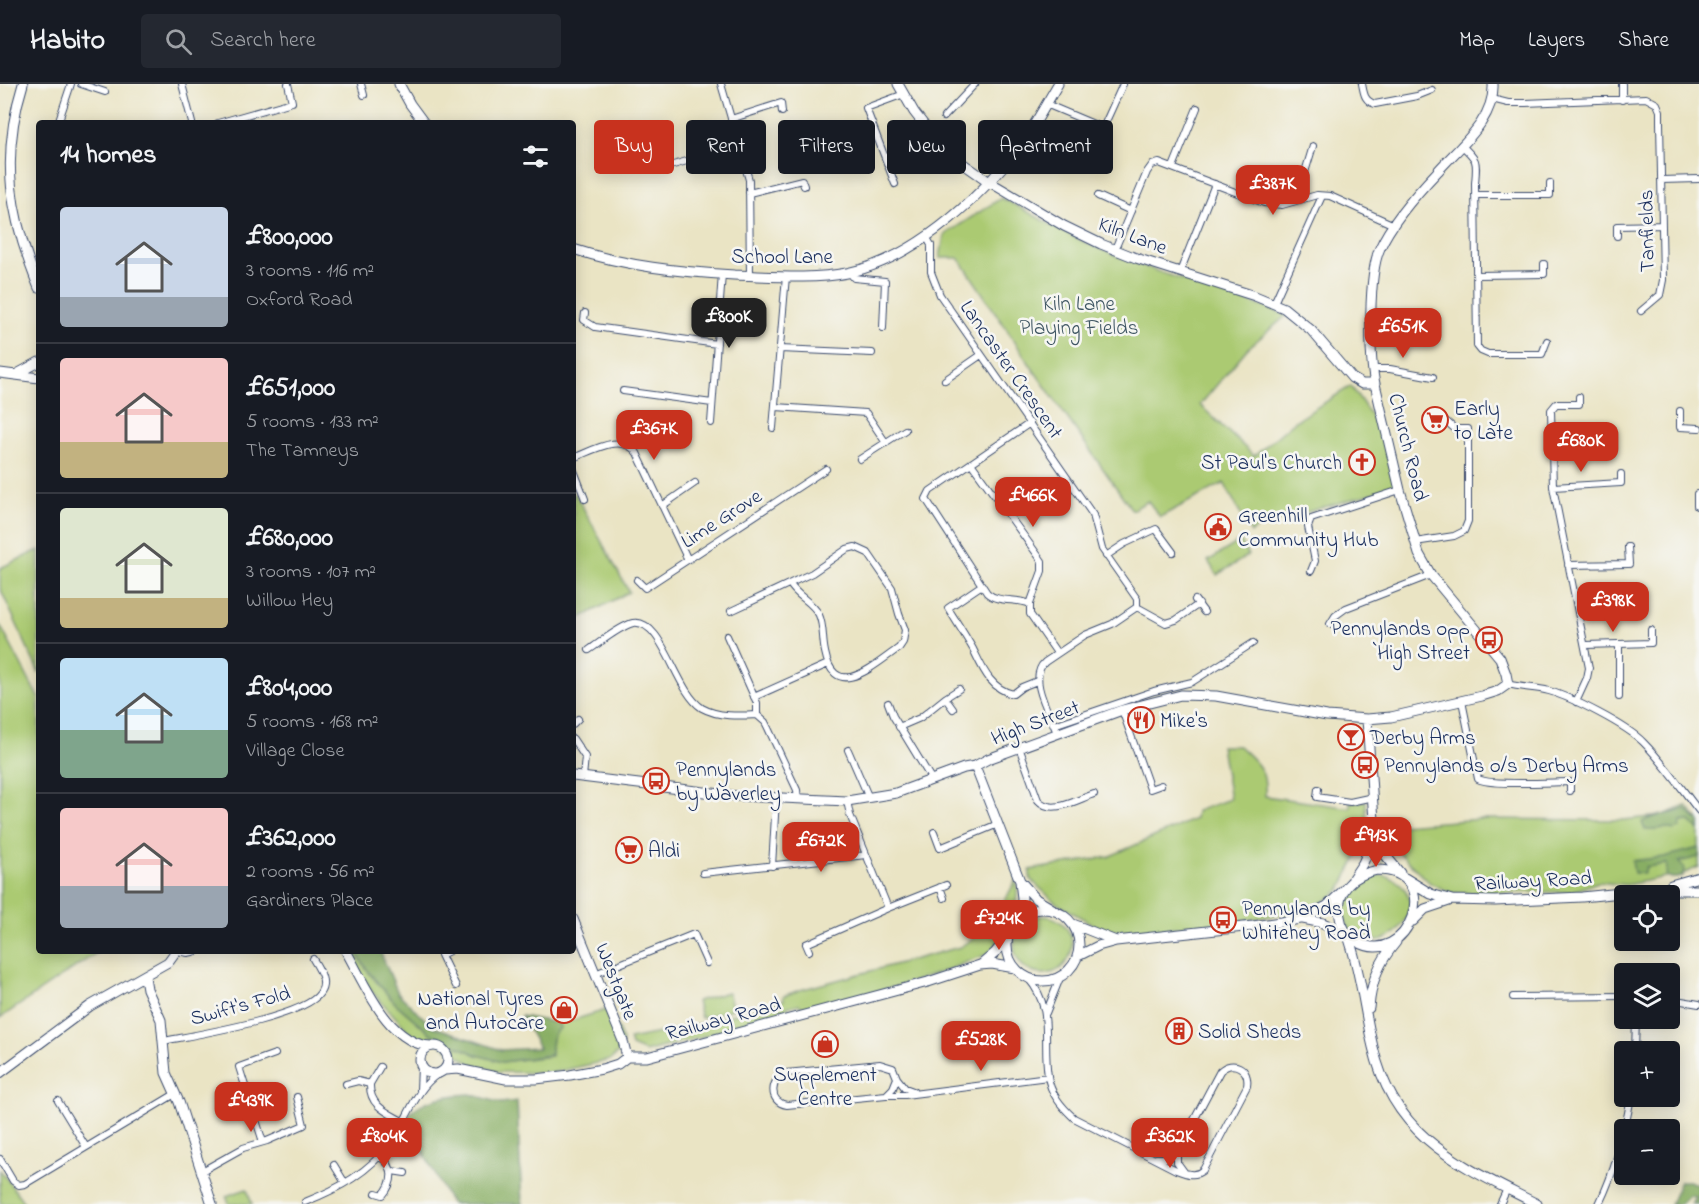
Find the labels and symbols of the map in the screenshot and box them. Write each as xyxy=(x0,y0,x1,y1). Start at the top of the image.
pin: £387K xyxy=(1231,165,1315,216)
street label: Tanfields xyxy=(1632,189,1664,273)
street label: Kiln Lane xyxy=(1093,210,1172,264)
street label: School Lane xyxy=(731,243,833,273)
park label: Kiln Lane Playing Fields xyxy=(1019,290,1139,346)
street label: Lancaster Crescent xyxy=(951,295,1069,446)
pin: £800K xyxy=(687,298,771,349)
pin: £651K xyxy=(1361,308,1445,359)
street label: Church Road xyxy=(1379,390,1435,505)
place label: Early to Late xyxy=(1454,395,1513,449)
supermarket icon: Early to Late xyxy=(1420,405,1450,435)
pin: £367K xyxy=(612,410,696,461)
pin: £680K xyxy=(1539,422,1623,473)
church icon: St Paul's Church xyxy=(1347,447,1377,477)
place label: St Paul's Church xyxy=(1201,449,1342,479)
pin: £466K xyxy=(991,477,1075,528)
street label: Lime Grove xyxy=(676,482,769,557)
place label: Greenhill Community Hub xyxy=(1238,502,1378,558)
public building icon: Greenhill Community Hub xyxy=(1203,512,1233,542)
pin: £398K xyxy=(1571,582,1655,633)
place label: Pennylands opp High Street xyxy=(1331,615,1470,671)
bus stop icon: Pennylands opp High Street xyxy=(1474,625,1504,655)
street label: High Street xyxy=(987,693,1085,756)
restaurant icon: Mike's xyxy=(1126,705,1156,735)
place label: Mike's xyxy=(1160,707,1208,737)
bar icon: Derby Arms xyxy=(1336,722,1366,752)
place label: Derby Arms xyxy=(1369,724,1476,756)
bus stop icon: Pennylands o/s Derby Arms xyxy=(1350,750,1380,780)
place label: Pennylands o/s Derby Arms xyxy=(1384,752,1629,784)
place label: Pennylands by Waverley xyxy=(676,756,781,812)
bus stop icon: Pennylands by Waverley xyxy=(641,766,671,796)
pin: £913K xyxy=(1334,817,1418,868)
pin: £672K xyxy=(779,822,863,873)
supermarket icon: Aldi xyxy=(614,835,644,865)
place label: Aldi xyxy=(648,837,680,867)
street label: Railway Road xyxy=(1473,864,1593,902)
place label: Pennylands by Whitehey Road xyxy=(1242,895,1371,951)
pin: £724K xyxy=(957,900,1041,951)
bus stop icon: Pennylands by Whitehey Road xyxy=(1208,905,1238,935)
street label: Westgate xyxy=(584,939,644,1026)
street label: Swift's Fold xyxy=(187,979,294,1035)
place label: National Tyres and Autocare xyxy=(418,985,545,1039)
street label: Railway Road xyxy=(663,990,785,1052)
shop icon: National Tyres and Autocare xyxy=(549,995,579,1025)
building icon: Solid Sheds xyxy=(1164,1016,1194,1046)
place label: Solid Sheds xyxy=(1198,1018,1302,1048)
pin: £528K xyxy=(939,1021,1023,1072)
shop icon: Supplement Centre xyxy=(810,1029,840,1059)
place label: Supplement Centre xyxy=(773,1061,877,1115)
pin: £439K xyxy=(209,1082,293,1133)
pin: £804K xyxy=(342,1118,426,1169)
pin: £362K xyxy=(1128,1118,1212,1169)

